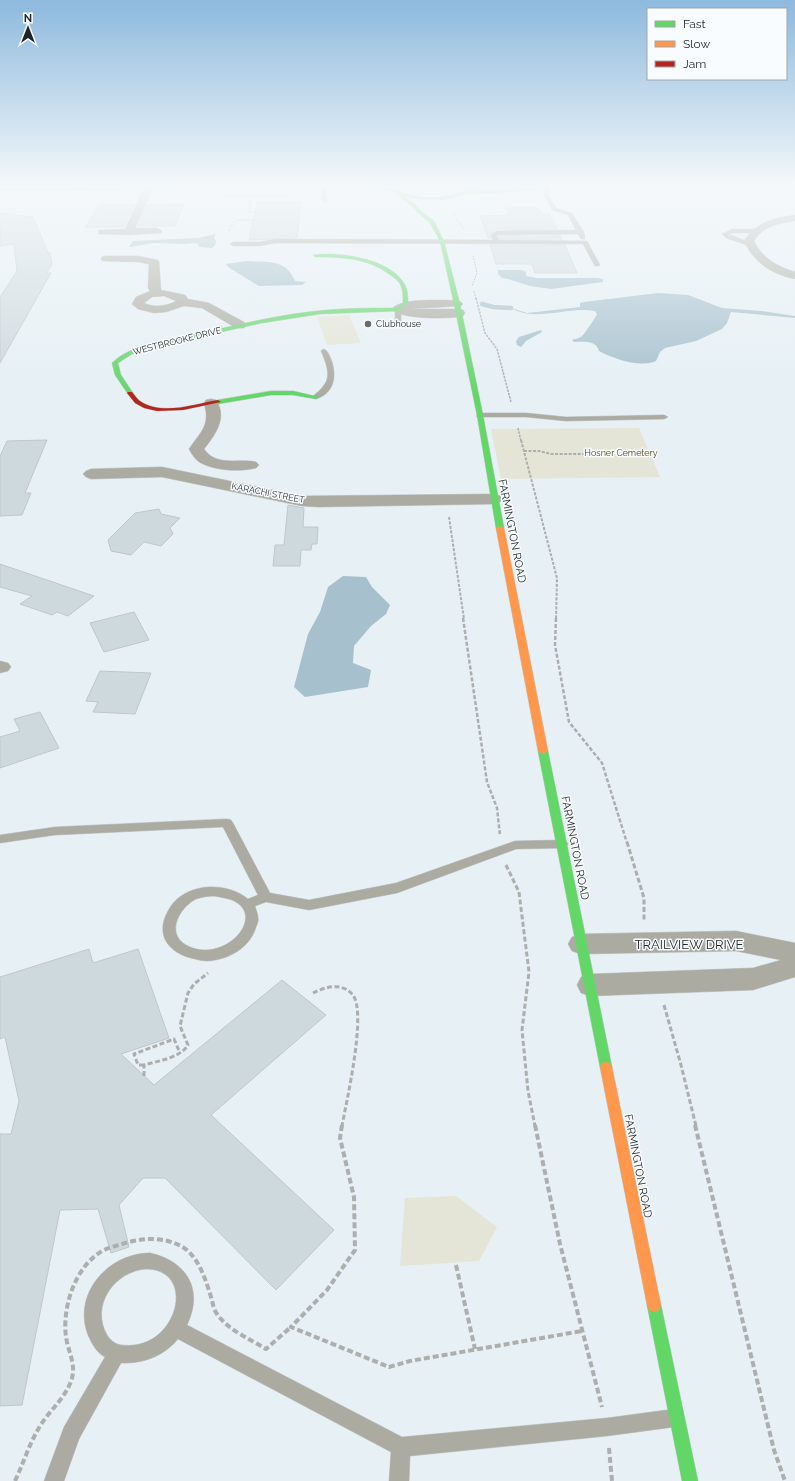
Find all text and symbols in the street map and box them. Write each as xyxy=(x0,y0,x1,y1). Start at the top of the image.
north arrow xyxy=(8,8,48,48)
legend xyxy=(647,8,787,80)
text: N xyxy=(24,12,32,25)
text: Fast xyxy=(683,17,706,31)
text: Slow xyxy=(683,37,710,51)
text: Jam xyxy=(683,57,706,71)
marker: Clubhouse xyxy=(363,319,373,329)
place label: Clubhouse xyxy=(376,319,422,329)
street label: WESTBROOKE DRIVE xyxy=(132,325,223,357)
park label: Hosner Cemetery xyxy=(584,448,658,458)
street label: FARMINGTON ROAD xyxy=(496,478,528,584)
street label: KARACHI STREET xyxy=(231,481,306,505)
street label: FARMINGTON ROAD xyxy=(559,795,591,901)
street label: TRAILVIEW DRIVE xyxy=(635,937,743,952)
street label: FARMINGTON ROAD xyxy=(622,1113,654,1219)

